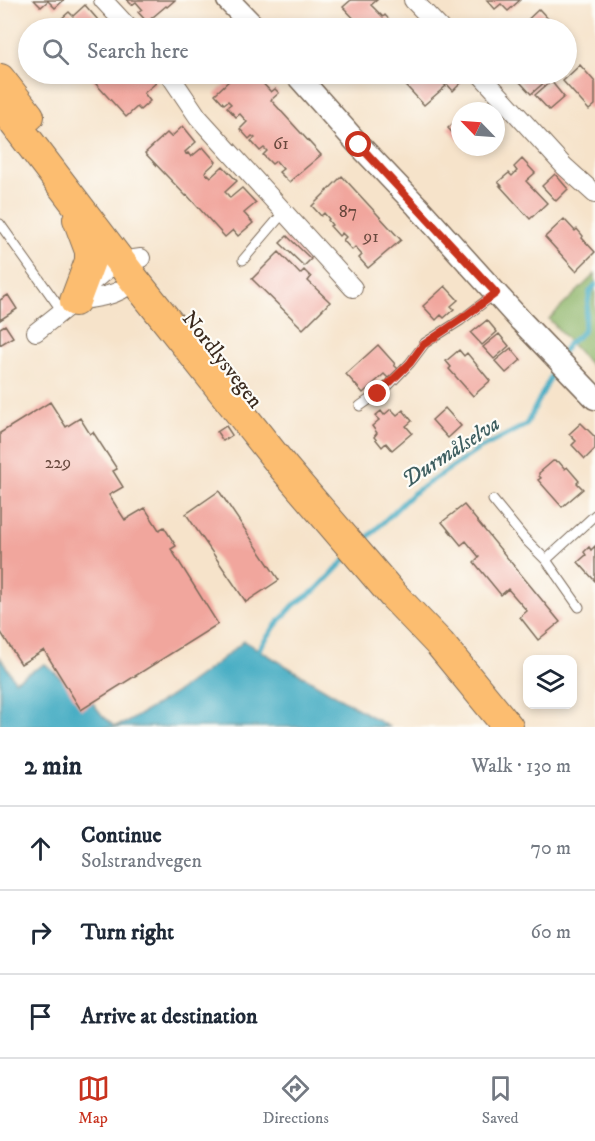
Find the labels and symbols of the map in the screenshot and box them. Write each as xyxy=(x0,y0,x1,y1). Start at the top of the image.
north arrow xyxy=(451,102,505,156)
route start xyxy=(345,131,371,157)
house number: 61 xyxy=(273,133,289,155)
house number: 87 xyxy=(339,201,357,223)
house number: 91 xyxy=(362,226,379,248)
street label: Nordlysvegen xyxy=(176,306,268,414)
route end xyxy=(364,380,390,406)
water label: Durmålselva xyxy=(397,410,505,494)
house number: 229 xyxy=(45,452,71,474)

